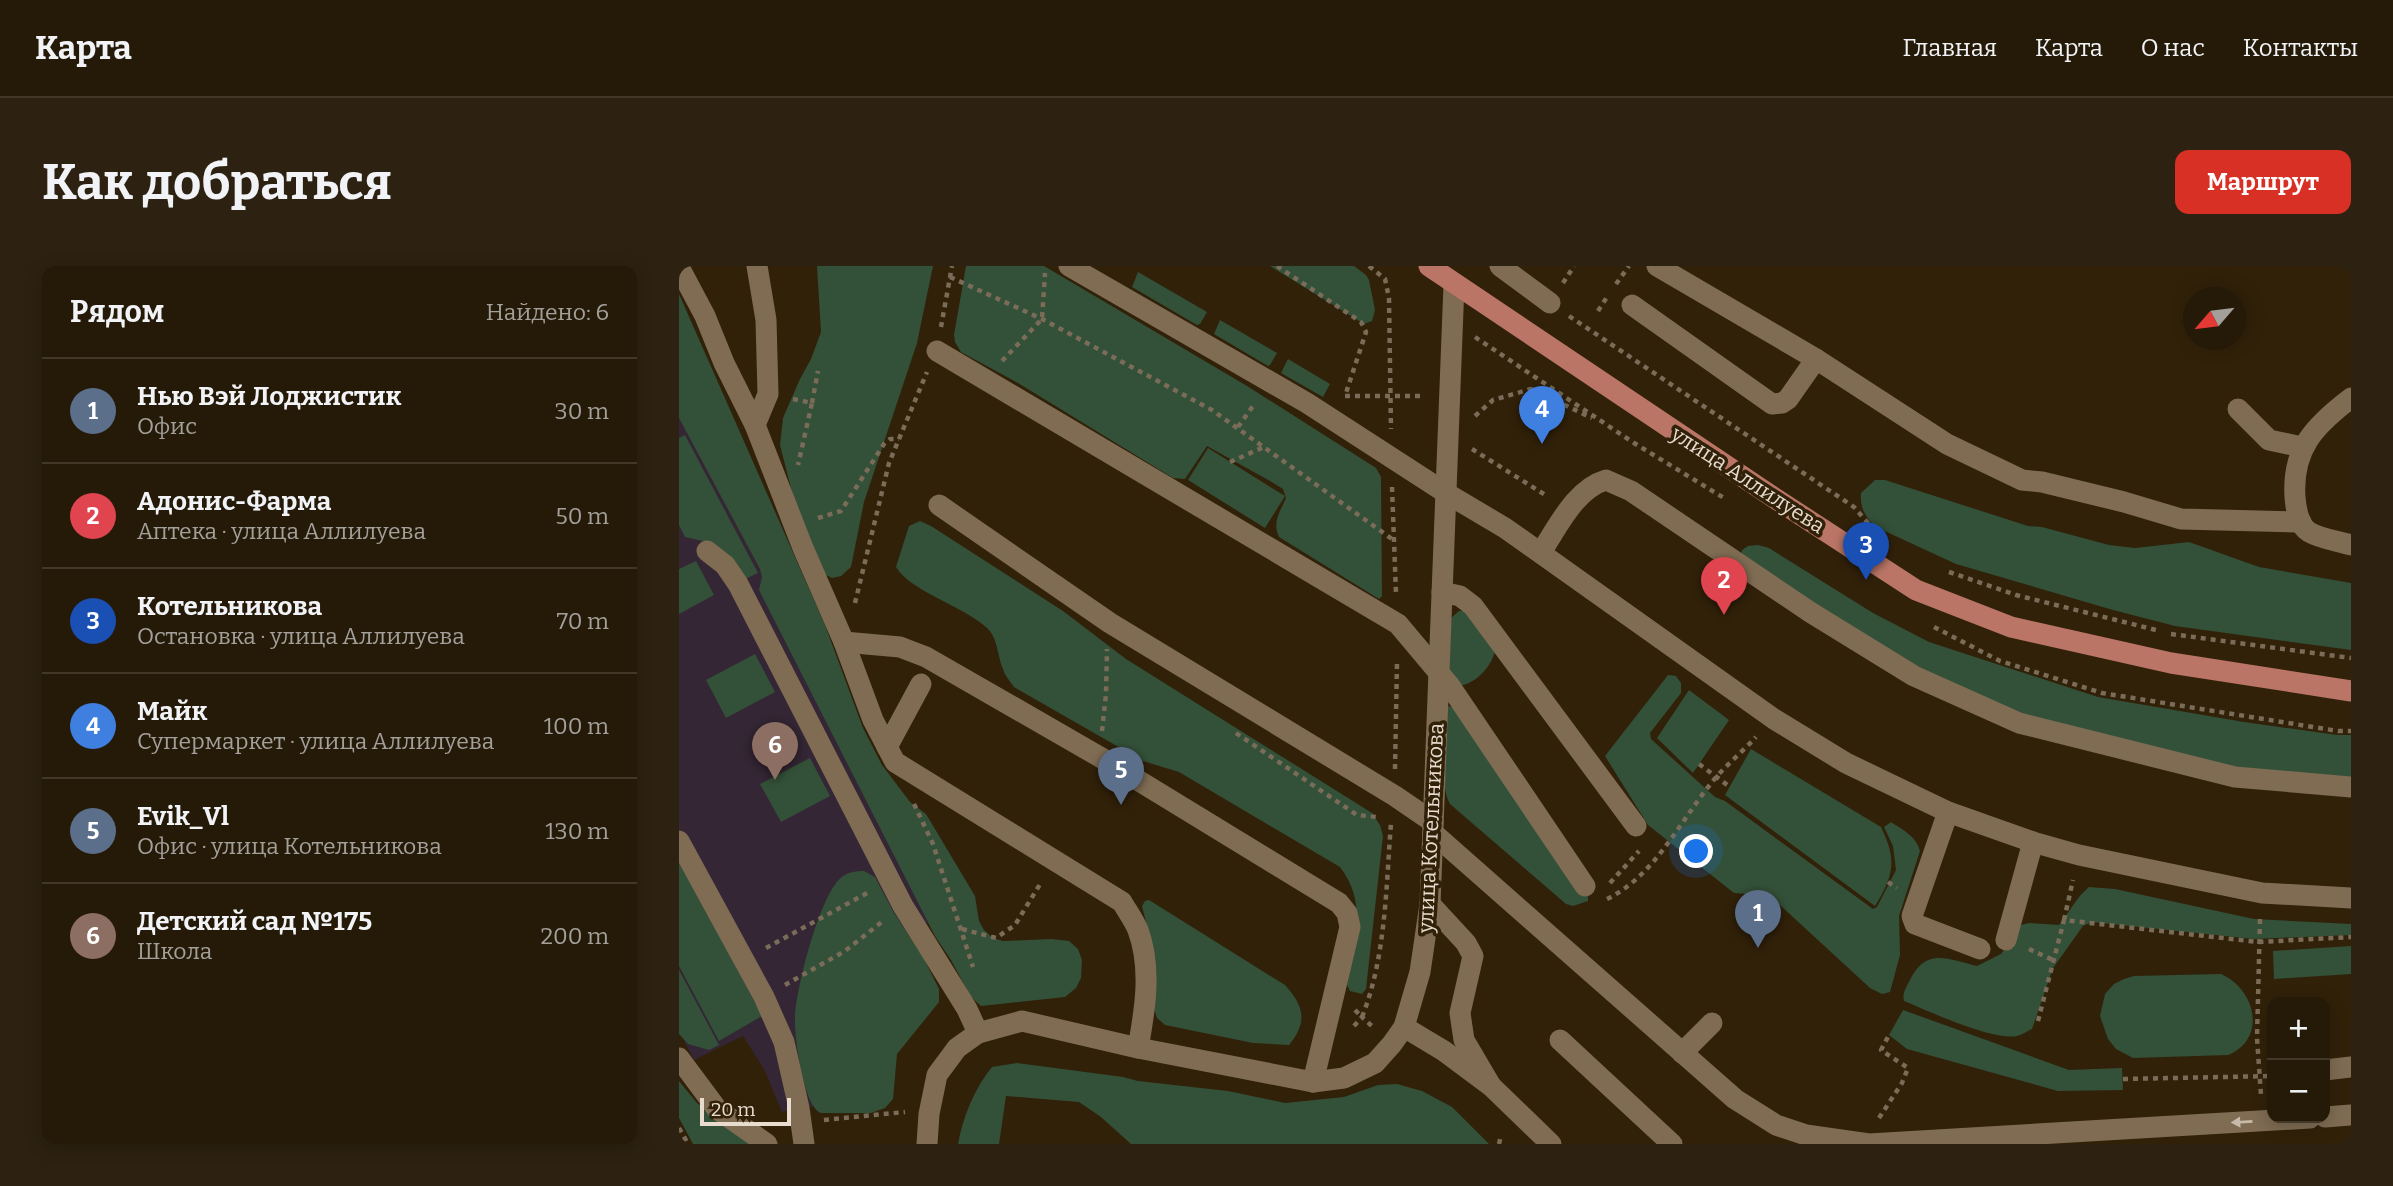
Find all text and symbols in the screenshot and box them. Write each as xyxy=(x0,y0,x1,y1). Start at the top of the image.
text: Карта xyxy=(35,28,132,68)
text: Главная xyxy=(1902,34,1997,62)
text: Карта xyxy=(2035,34,2103,62)
text: О нас xyxy=(2141,34,2205,62)
text: Контакты xyxy=(2243,34,2358,62)
button: Маршрут xyxy=(2175,150,2351,214)
text: Как добраться xyxy=(42,153,392,212)
north arrow xyxy=(2183,287,2246,350)
text: Рядом xyxy=(70,294,164,330)
text: Найдено: 6 xyxy=(486,298,609,326)
text: Нью Вэй Лоджистик xyxy=(137,381,402,412)
pin: 4 xyxy=(1519,386,1565,444)
text: 1 xyxy=(88,397,98,425)
text: 30 m xyxy=(555,397,609,425)
text: Офис xyxy=(137,412,197,440)
street label: улица Аллилуева xyxy=(1665,420,1830,540)
text: Адонис-Фарма xyxy=(137,486,331,517)
text: 2 xyxy=(87,502,99,530)
text: 50 m xyxy=(555,502,609,530)
text: Аптека · улица Аллилуева xyxy=(137,517,426,545)
pin: 3 xyxy=(1843,522,1889,580)
pin: 2 xyxy=(1701,557,1747,615)
text: Котельникова xyxy=(137,591,322,622)
text: 3 xyxy=(86,607,100,635)
text: 70 m xyxy=(557,607,609,635)
text: Остановка · улица Аллилуева xyxy=(137,622,465,650)
text: Майк xyxy=(137,696,207,727)
text: 4 xyxy=(86,712,100,740)
text: 100 m xyxy=(544,712,609,740)
pin: 6 xyxy=(752,722,798,780)
street label: улица Котельникова xyxy=(1412,722,1450,935)
text: Супермаркет · улица Аллилуева xyxy=(137,727,494,755)
pin: 5 xyxy=(1098,747,1144,805)
text: Evik_Vl xyxy=(137,801,229,832)
text: 5 xyxy=(87,817,99,845)
text: 130 m xyxy=(545,817,609,845)
text: Офис · улица Котельникова xyxy=(137,832,442,860)
your location xyxy=(1679,834,1713,868)
pin: 1 xyxy=(1735,890,1781,948)
text: Детский сад №175 xyxy=(137,906,372,937)
text: 6 xyxy=(86,922,100,950)
text: 200 m xyxy=(540,922,609,950)
text: Школа xyxy=(137,937,212,965)
map controls xyxy=(2267,997,2330,1123)
button: + xyxy=(2267,997,2330,1060)
button: − xyxy=(2267,1060,2330,1123)
scale bar xyxy=(700,1095,791,1127)
text: 20 m xyxy=(711,1098,755,1121)
one-way arrow xyxy=(2231,1116,2253,1127)

